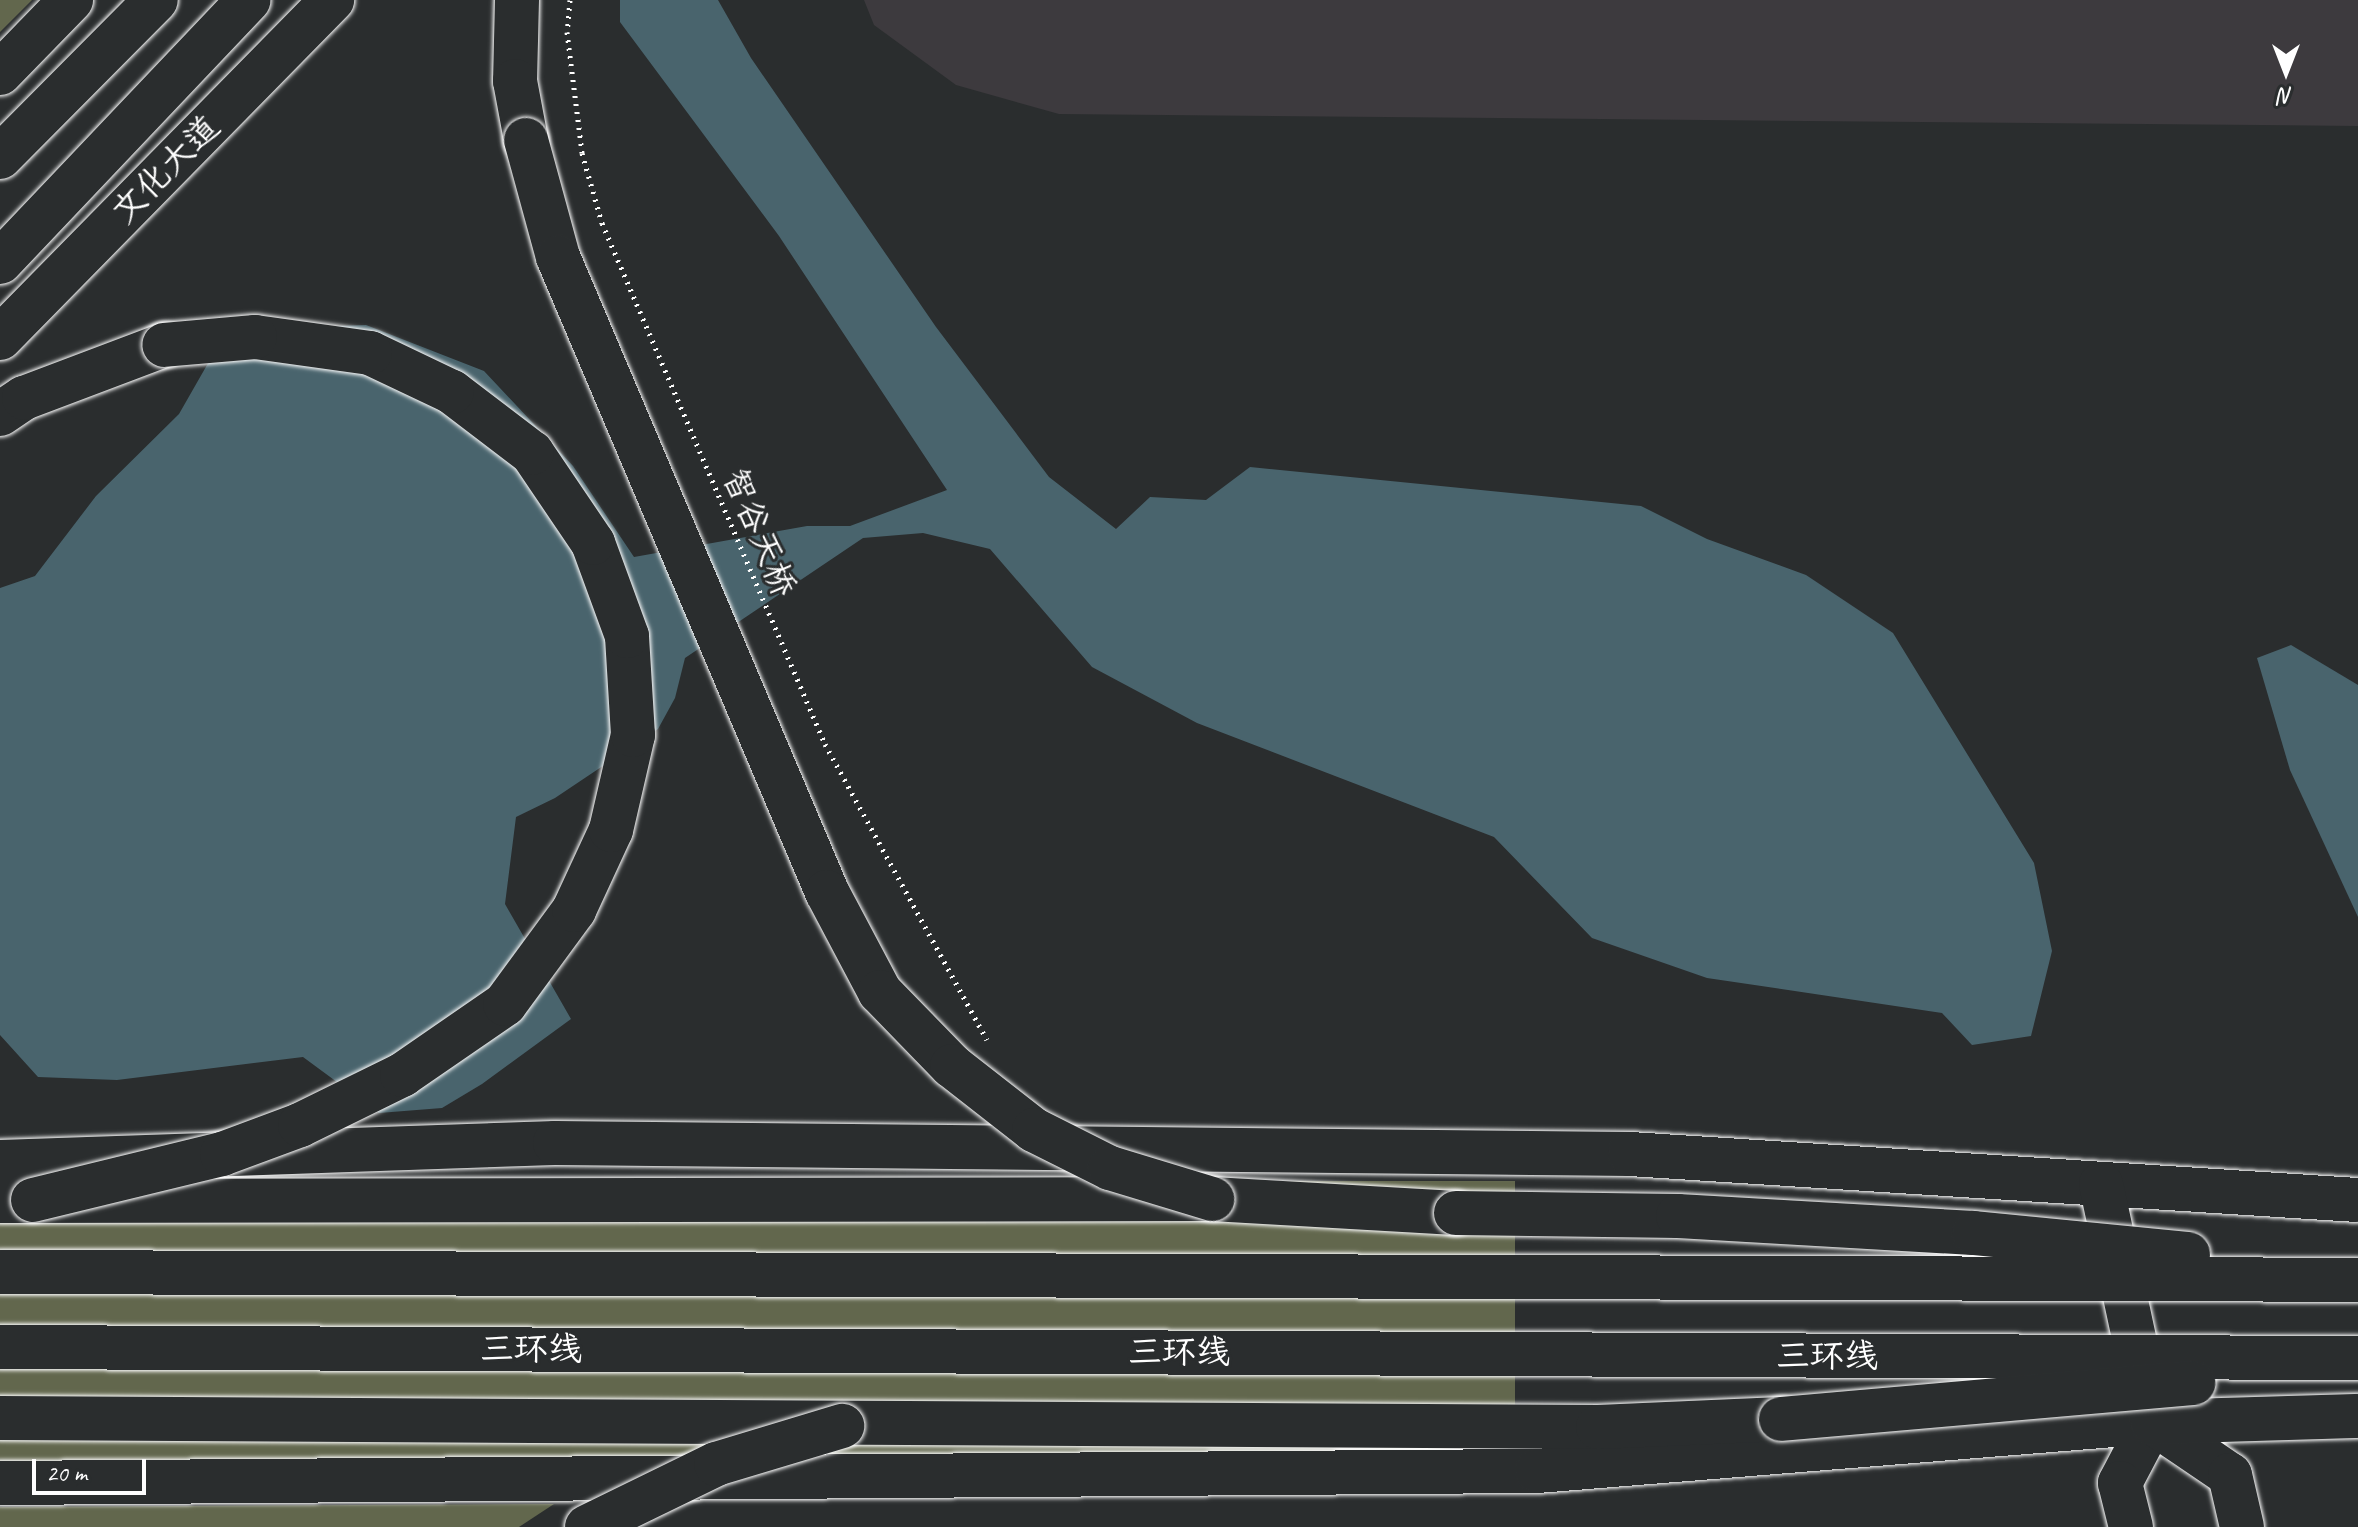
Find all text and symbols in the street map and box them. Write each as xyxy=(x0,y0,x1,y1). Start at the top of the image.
north arrow xyxy=(2246,32,2326,112)
text: N xyxy=(2279,82,2293,110)
street label: 文化大道 xyxy=(102,106,228,232)
street label: 智谷天桥 xyxy=(715,461,805,603)
street label: 三环线 xyxy=(480,1329,582,1369)
street label: 三环线 xyxy=(1128,1332,1230,1372)
street label: 三环线 xyxy=(1776,1336,1878,1376)
scale bar xyxy=(36,1443,150,1493)
text: 20 m xyxy=(46,1458,87,1488)

